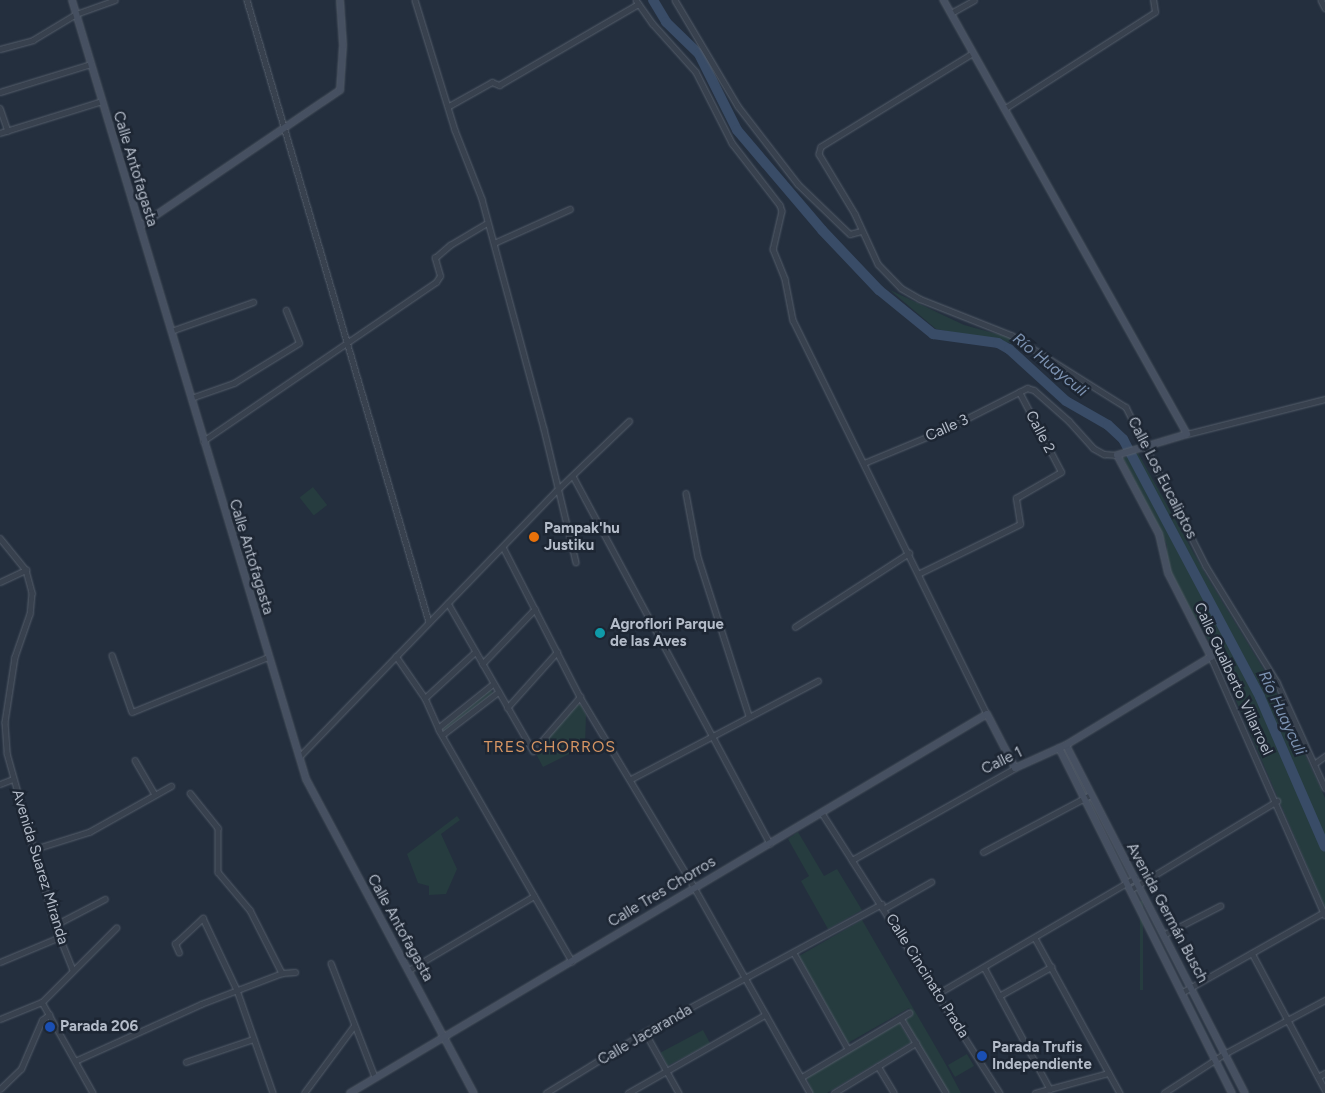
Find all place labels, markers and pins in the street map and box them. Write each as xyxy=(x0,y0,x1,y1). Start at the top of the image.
place label: Pampak'hu Justiku xyxy=(544,519,620,554)
marker: Pampak'hu Justiku xyxy=(528,531,540,543)
place label: Agroflori Parque de las Aves xyxy=(610,615,724,650)
marker: Agroflori Parque de las Aves xyxy=(594,627,606,639)
place label: Parada 206 xyxy=(60,1018,138,1036)
marker: Parada 206 xyxy=(44,1021,56,1033)
place label: Parada Trufis Independiente xyxy=(992,1038,1092,1073)
marker: Parada Trufis Independiente xyxy=(976,1050,988,1062)

